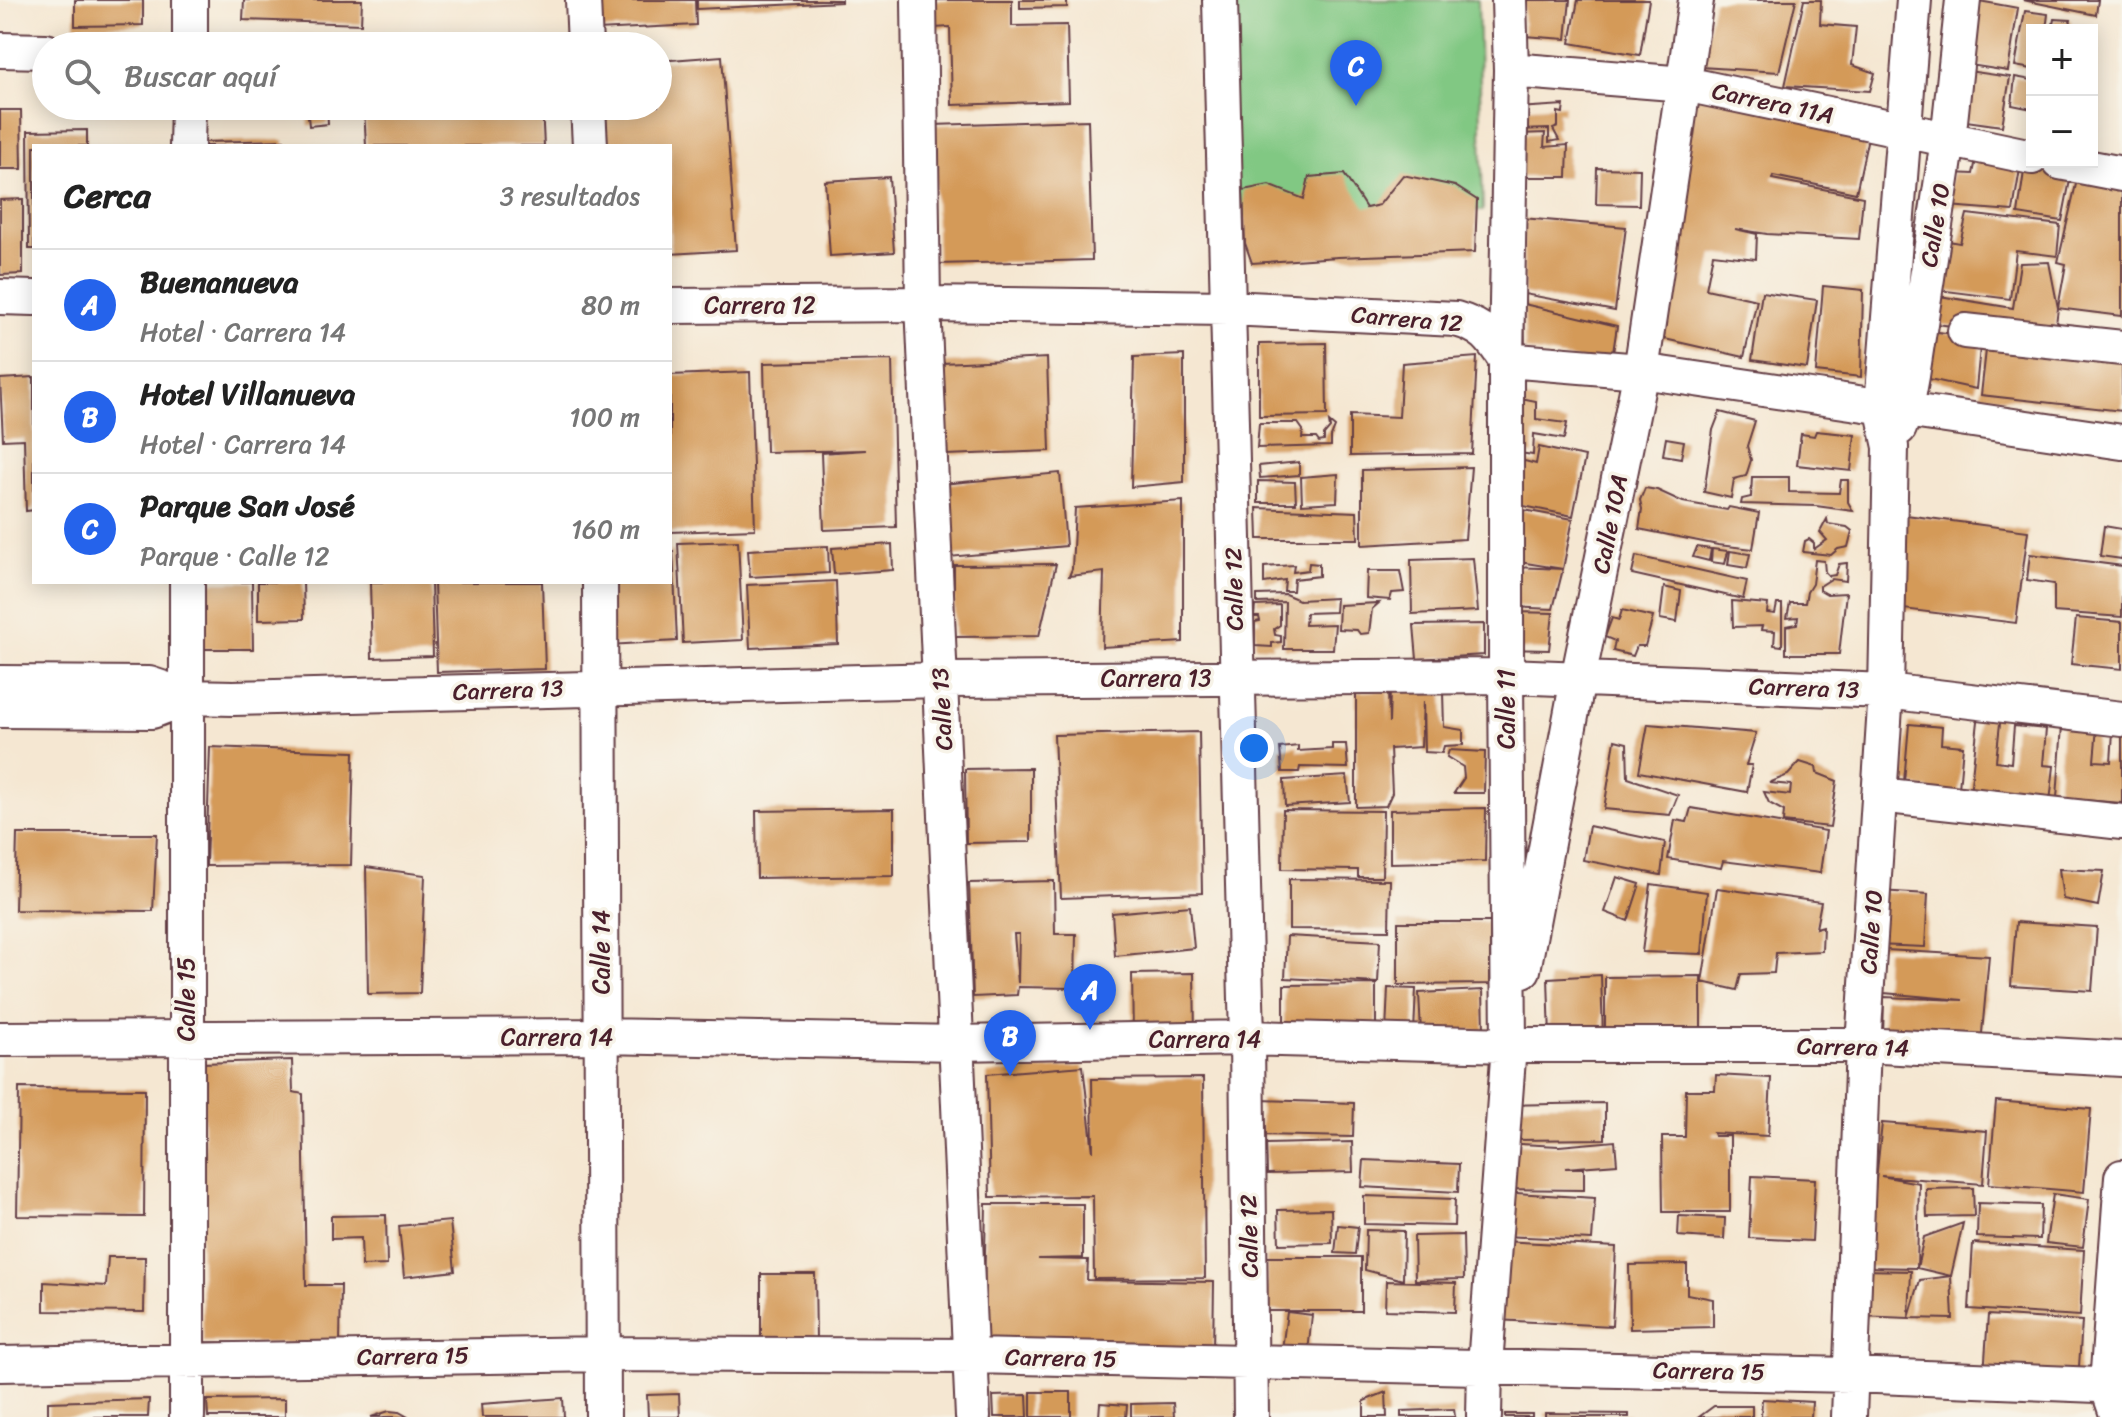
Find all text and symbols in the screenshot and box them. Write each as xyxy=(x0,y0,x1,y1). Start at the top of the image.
map controls xyxy=(2026,24,2098,168)
button: + xyxy=(2026,24,2098,96)
search box xyxy=(32,32,672,120)
pin: C xyxy=(1330,40,1382,106)
text: Buscar aquí xyxy=(124,49,277,103)
icon: search xyxy=(60,54,104,98)
street label: Carrera 11A xyxy=(1708,70,1838,136)
button: − xyxy=(2026,96,2098,168)
text: Cerca xyxy=(64,166,151,226)
text: 3 resultados xyxy=(500,173,640,219)
street label: Calle 10 xyxy=(1908,180,1962,270)
text: Buenanueva xyxy=(140,255,298,309)
text: A xyxy=(81,282,99,328)
text: 80 m xyxy=(581,282,640,328)
street label: Carrera 12 xyxy=(704,284,816,326)
street label: Carrera 12 xyxy=(1350,293,1464,345)
text: Hotel · Carrera 14 xyxy=(140,309,346,355)
text: Hotel Villanueva xyxy=(140,367,355,421)
text: B xyxy=(82,394,98,440)
text: 100 m xyxy=(569,394,640,440)
text: Hotel · Carrera 14 xyxy=(140,421,346,467)
street label: Calle 10A xyxy=(1580,471,1640,577)
text: Parque San José xyxy=(140,479,355,533)
text: C xyxy=(82,506,98,552)
text: 160 m xyxy=(571,506,640,552)
text: Parque · Calle 12 xyxy=(140,533,330,579)
street label: Calle 12 xyxy=(1212,547,1256,631)
street label: Carrera 13 xyxy=(1101,657,1211,699)
street label: Carrera 13 xyxy=(1748,665,1860,711)
street label: Carrera 13 xyxy=(452,667,564,713)
street label: Calle 13 xyxy=(919,667,965,751)
street label: Calle 11 xyxy=(1485,669,1527,749)
your location xyxy=(1234,728,1274,768)
street label: Calle 10 xyxy=(1847,888,1895,976)
street label: Calle 14 xyxy=(580,910,622,994)
street label: Calle 15 xyxy=(165,957,207,1041)
pin: A xyxy=(1064,964,1116,1030)
pin: B xyxy=(984,1010,1036,1076)
street label: Carrera 14 xyxy=(501,1016,613,1058)
street label: Carrera 14 xyxy=(1149,1018,1261,1060)
street label: Carrera 14 xyxy=(1796,1025,1910,1069)
street label: Calle 12 xyxy=(1227,1194,1271,1278)
street label: Carrera 15 xyxy=(357,1334,469,1378)
street label: Carrera 15 xyxy=(1005,1336,1117,1380)
street label: Carrera 15 xyxy=(1653,1349,1765,1393)

